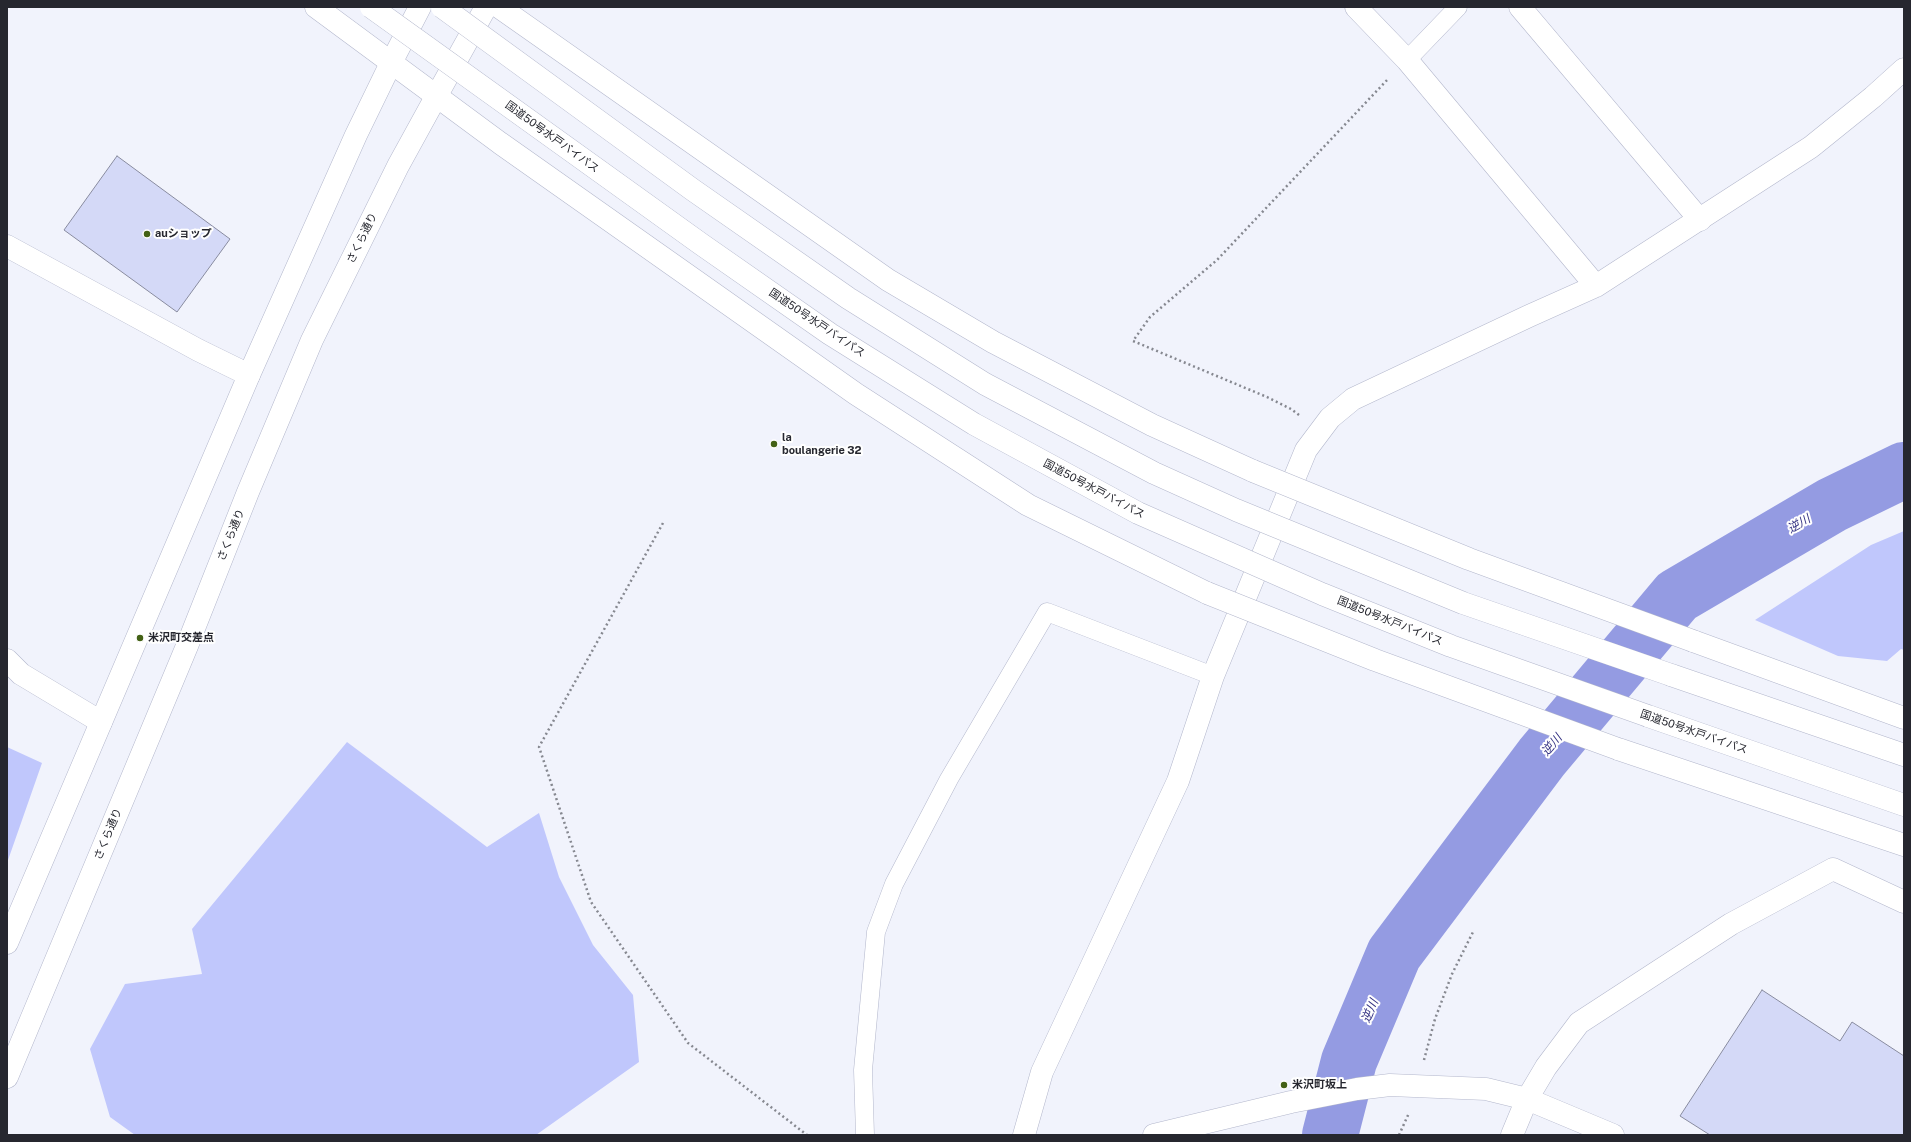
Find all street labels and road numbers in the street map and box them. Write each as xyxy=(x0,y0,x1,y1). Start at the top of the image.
street label: 国道50号水戸バイパス xyxy=(503,99,601,175)
street label: さくら通り xyxy=(344,210,380,266)
street label: 国道50号水戸バイパス xyxy=(767,286,867,360)
street label: 国道50号水戸バイパス xyxy=(1041,457,1147,521)
street label: さくら通り xyxy=(215,507,247,563)
street label: 国道50号水戸バイパス xyxy=(1335,594,1445,648)
street label: 国道50号水戸バイパス xyxy=(1639,707,1749,757)
street label: さくら通り xyxy=(91,806,125,862)

